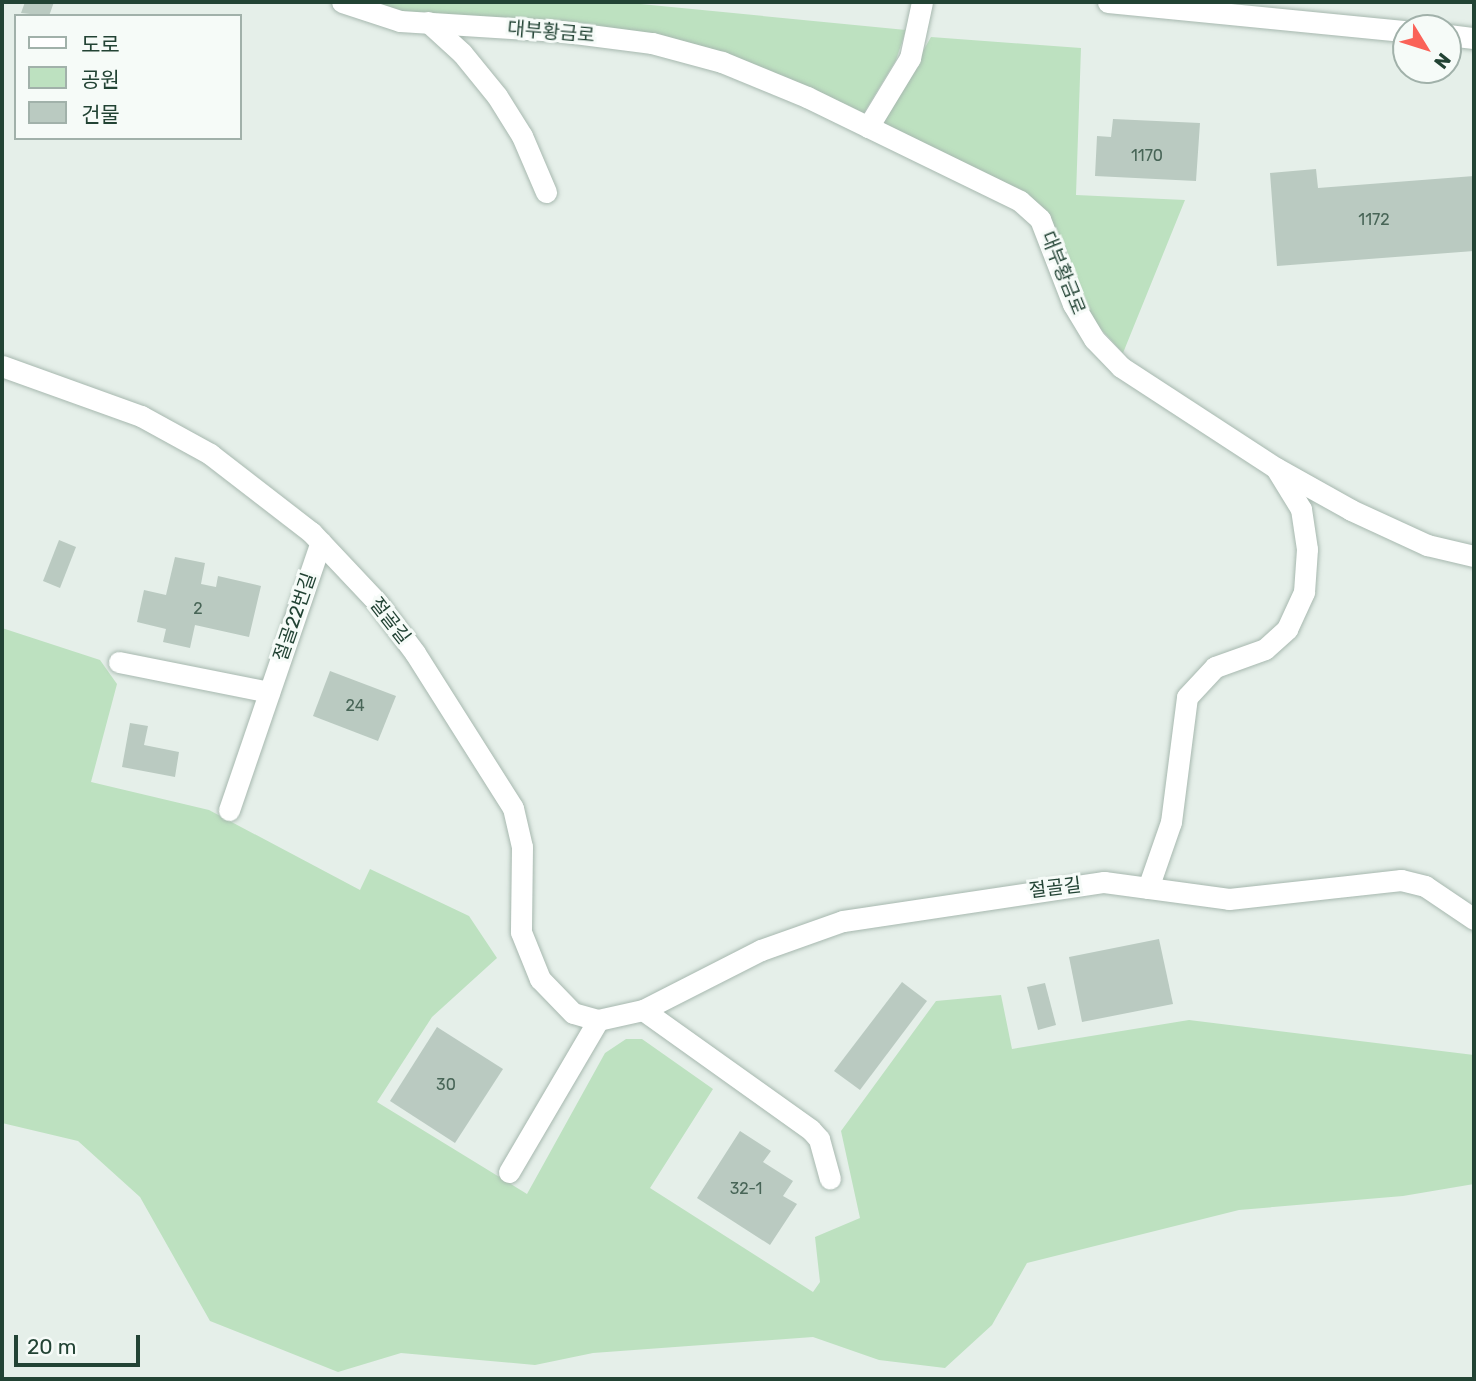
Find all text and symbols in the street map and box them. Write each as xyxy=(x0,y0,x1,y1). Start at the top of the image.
legend xyxy=(14,14,242,140)
north arrow xyxy=(1392,14,1462,84)
street label: 대부황금로 xyxy=(506,17,596,47)
text: 도로 xyxy=(81,32,120,57)
text: N xyxy=(1429,49,1456,73)
text: 공원 xyxy=(81,67,120,92)
text: 건물 xyxy=(81,102,120,127)
house number: 1170 xyxy=(1131,146,1163,166)
house number: 1172 xyxy=(1358,210,1390,230)
street label: 대부황금로 xyxy=(1036,228,1090,318)
street label: 절골22번길 xyxy=(269,570,321,664)
street label: 절골길 xyxy=(365,593,415,649)
house number: 2 xyxy=(193,599,203,619)
house number: 24 xyxy=(345,696,365,716)
street label: 절골길 xyxy=(1028,873,1082,903)
house number: 30 xyxy=(436,1075,456,1095)
house number: 32-1 xyxy=(730,1179,762,1199)
scale bar xyxy=(18,1322,144,1366)
text: 20 m xyxy=(27,1334,76,1359)

